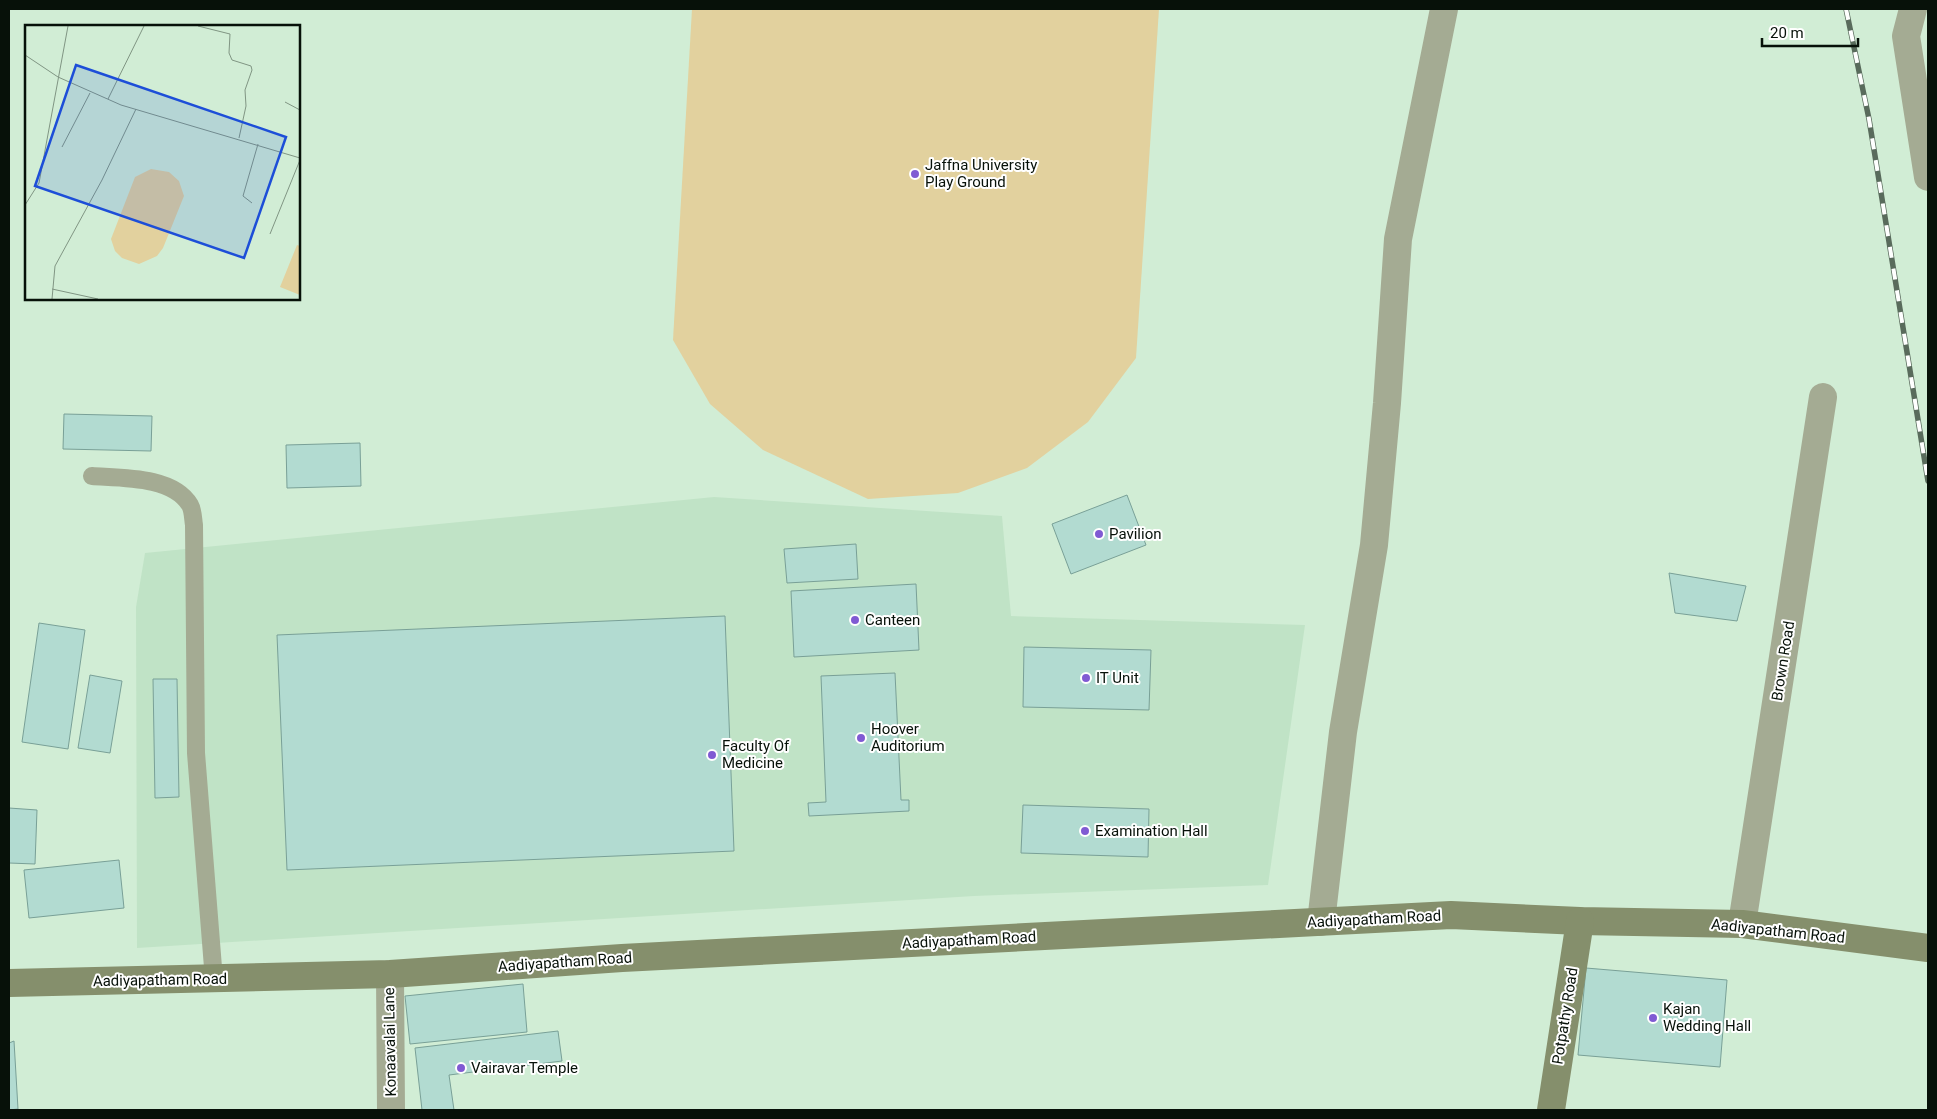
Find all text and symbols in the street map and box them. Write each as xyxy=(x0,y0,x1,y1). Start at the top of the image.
scale bar xyxy=(1762,15,1858,47)
text: 20 m xyxy=(1770,24,1804,42)
inset map xyxy=(25,25,300,300)
place label: Jaffna University Play Ground xyxy=(925,156,1037,191)
marker: Jaffna University Play Ground xyxy=(909,168,921,180)
place label: Pavilion xyxy=(1109,525,1161,543)
marker: Pavilion xyxy=(1093,528,1105,540)
place label: Canteen xyxy=(865,611,920,629)
marker: Canteen xyxy=(849,614,861,626)
street label: Brown Road xyxy=(1768,620,1798,702)
place label: IT Unit xyxy=(1096,669,1139,687)
marker: IT Unit xyxy=(1080,672,1092,684)
place label: Hoover Auditorium xyxy=(871,720,945,755)
marker: Hoover Auditorium xyxy=(855,732,867,744)
place label: Faculty Of Medicine xyxy=(722,737,790,772)
marker: Faculty Of Medicine xyxy=(706,749,718,761)
place label: Examination Hall xyxy=(1095,822,1208,840)
marker: Examination Hall xyxy=(1079,825,1091,837)
street label: Aadiyapatham Road xyxy=(1306,906,1442,932)
street label: Aadiyapatham Road xyxy=(1710,915,1846,947)
street label: Aadiyapatham Road xyxy=(901,927,1037,953)
street label: Aadiyapatham Road xyxy=(497,948,633,976)
street label: Potpathy Road xyxy=(1548,966,1582,1066)
street label: Aadiyapatham Road xyxy=(93,970,227,990)
street label: Konaavalai Lane xyxy=(380,987,400,1097)
place label: Kajan Wedding Hall xyxy=(1663,1000,1751,1035)
marker: Kajan Wedding Hall xyxy=(1647,1012,1659,1024)
place label: Vairavar Temple xyxy=(471,1059,578,1077)
marker: Vairavar Temple xyxy=(455,1062,467,1074)

